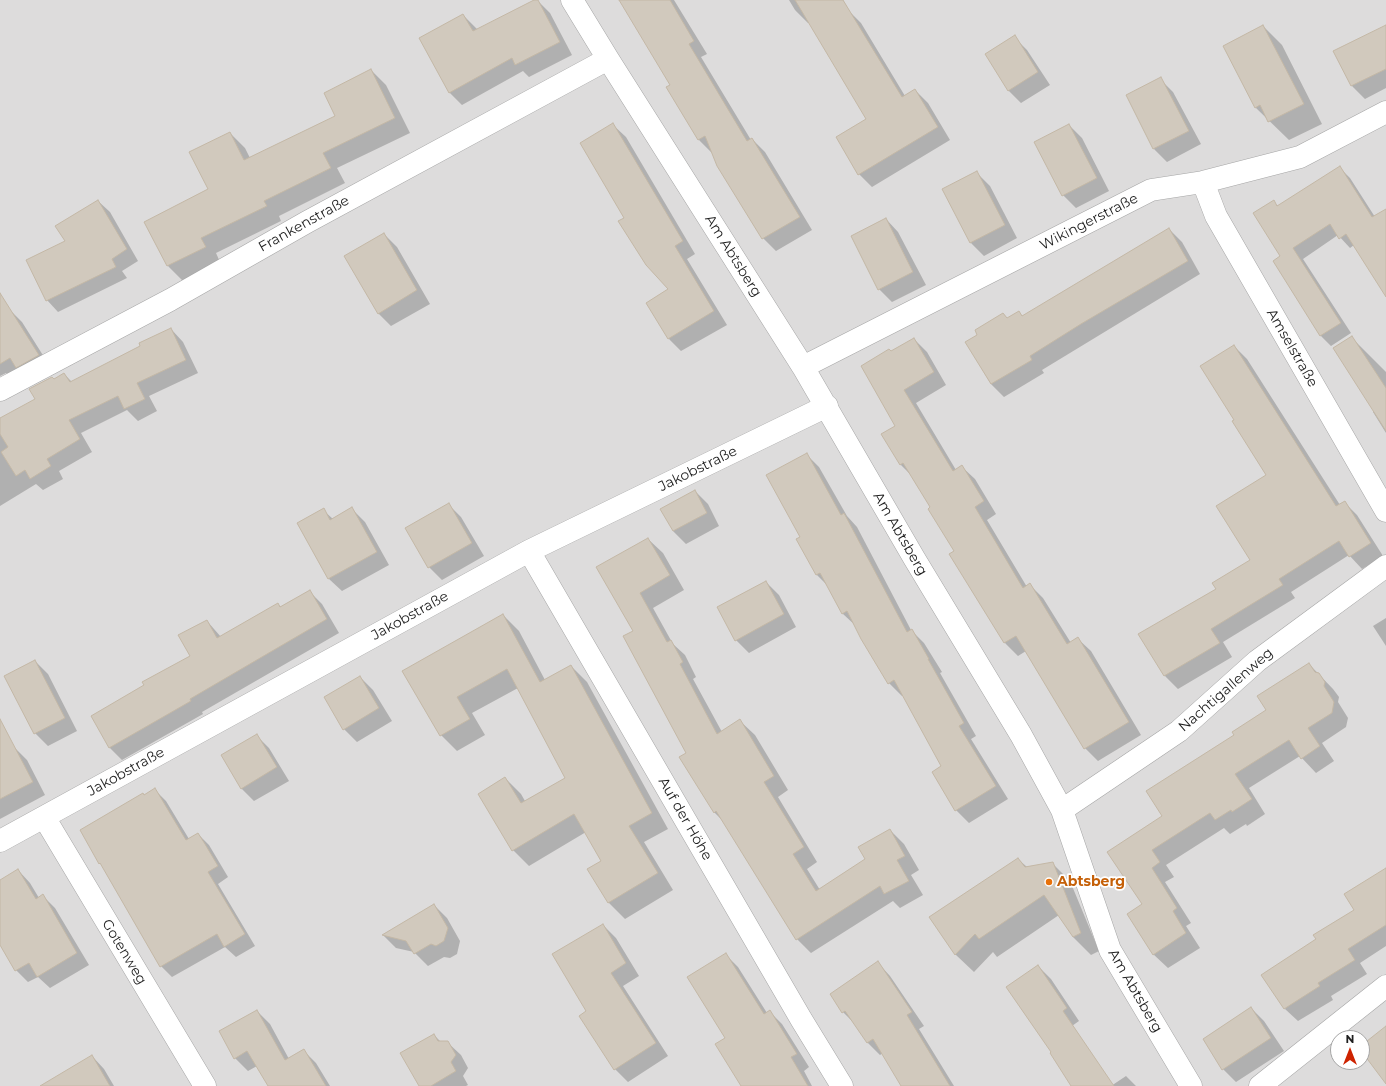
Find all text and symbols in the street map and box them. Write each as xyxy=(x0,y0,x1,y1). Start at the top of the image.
street label: Wikingerstraße xyxy=(1037,190,1141,254)
street label: Frankenstraße xyxy=(256,192,352,256)
street label: Am Abtsberg xyxy=(701,212,765,300)
street label: Amselstraße xyxy=(1263,306,1321,390)
street label: Jakobstraße xyxy=(656,443,740,495)
street label: Am Abtsberg xyxy=(869,489,931,579)
street label: Jakobstraße xyxy=(369,588,451,644)
street label: Nachtigallenweg xyxy=(1175,644,1277,736)
street label: Jakobstraße xyxy=(85,744,167,800)
street label: Auf der Höhe xyxy=(654,775,716,863)
place label: Abtsberg xyxy=(1057,874,1125,890)
marker: Abtsberg xyxy=(1044,877,1054,887)
street label: Gotenweg xyxy=(98,916,150,988)
street label: Am Abtsberg xyxy=(1104,946,1166,1036)
north arrow xyxy=(1330,1030,1370,1070)
text: N xyxy=(1346,1032,1354,1046)

